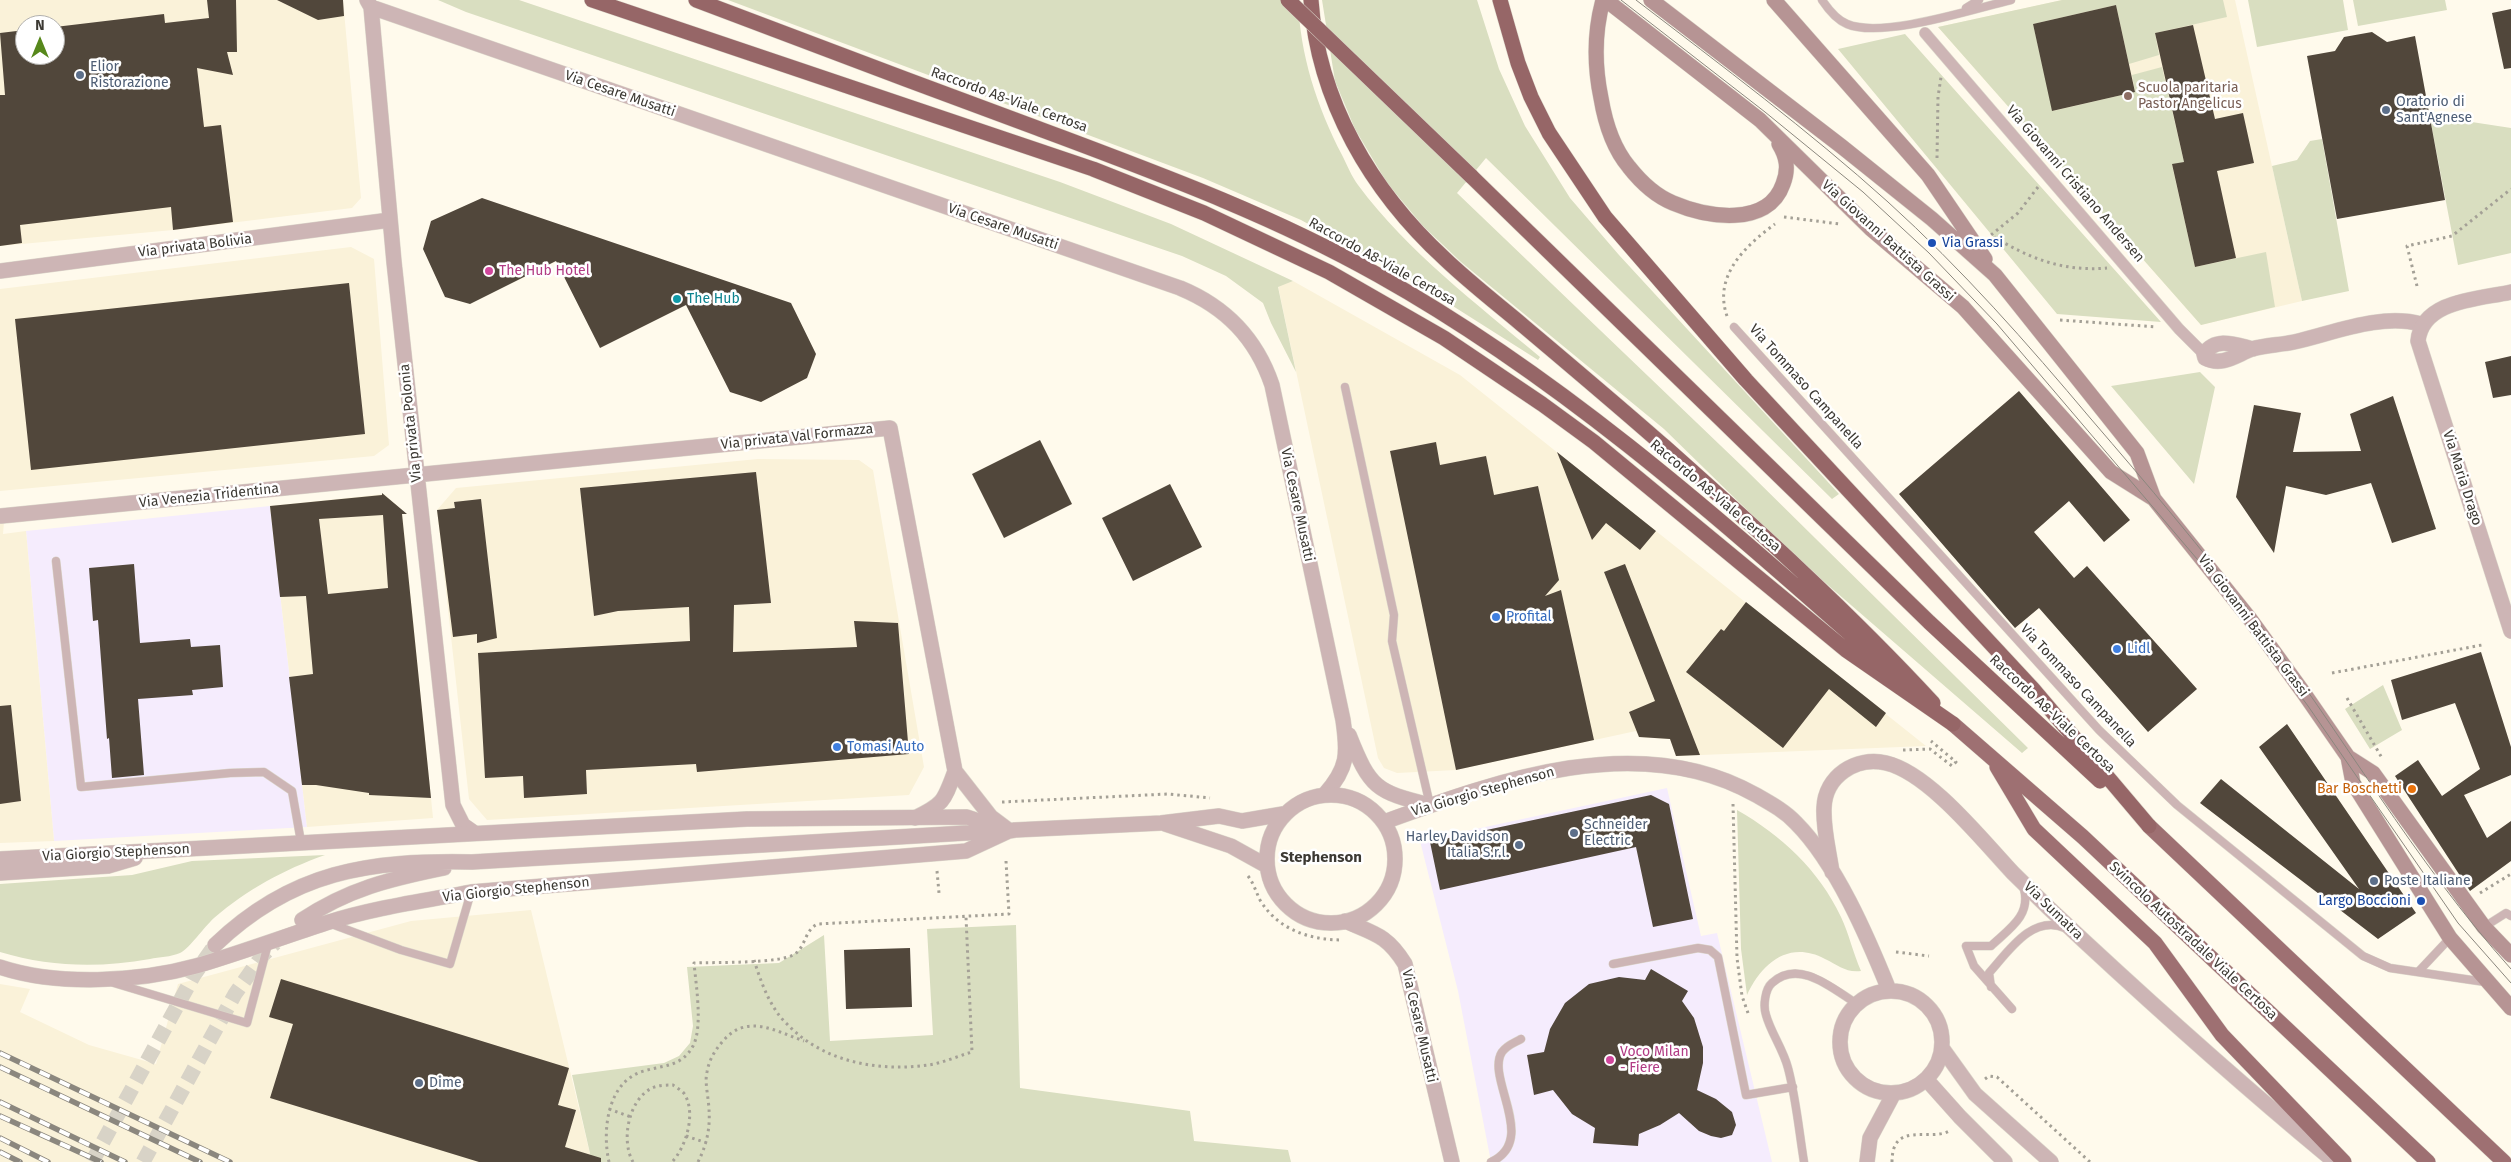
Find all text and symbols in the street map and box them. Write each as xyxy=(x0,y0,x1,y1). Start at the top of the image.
north arrow xyxy=(15,15,65,65)
text: N xyxy=(35,17,45,34)
place label: Elior Ristorazione xyxy=(90,59,169,92)
street label: Raccordo A8-Viale Certosa xyxy=(928,64,1090,136)
street label: Via Cesare Musatti xyxy=(563,67,677,121)
marker: Elior Ristorazione xyxy=(74,69,86,81)
place label: Scuola paritaria Pastor Angelicus xyxy=(2138,80,2242,112)
marker: Scuola paritaria Pastor Angelicus xyxy=(2122,90,2134,102)
place label: Oratorio di Sant'Agnese xyxy=(2396,94,2472,126)
street label: Via Giovanni Cristiano Andersen xyxy=(2002,102,2148,266)
marker: Oratorio di Sant'Agnese xyxy=(2380,104,2392,116)
street label: Via Giovanni Battista Grassi xyxy=(1818,177,1958,305)
street label: Via Cesare Musatti xyxy=(946,200,1060,254)
street label: Raccordo A8-Viale Certosa xyxy=(1306,215,1458,309)
street label: Via privata Bolivia xyxy=(137,231,253,261)
place label: Via Grassi xyxy=(1942,235,2003,251)
marker: Via Grassi xyxy=(1926,237,1938,249)
place label: The Hub Hotel xyxy=(499,263,590,279)
marker: The Hub Hotel xyxy=(483,265,495,277)
place label: The Hub xyxy=(687,291,740,307)
marker: The Hub xyxy=(671,293,683,305)
street label: Via Tommaso Campanella xyxy=(1745,321,1867,453)
street label: Via privata Polonia xyxy=(396,363,426,483)
street label: Via privata Val Formazza xyxy=(720,421,874,453)
street label: Via Maria Drago xyxy=(2439,428,2485,528)
street label: Raccordo A8-Viale Certosa xyxy=(1646,436,1784,556)
street label: Via Cesare Musatti xyxy=(1277,447,1317,563)
street label: Via Venezia Tridentina xyxy=(138,480,280,512)
street label: Via Giovanni Battista Grassi xyxy=(2194,552,2312,700)
place label: Profital xyxy=(1506,609,1552,625)
marker: Profital xyxy=(1490,611,1502,623)
street label: Via Tommaso Campanella xyxy=(2017,621,2139,751)
place label: Lidl xyxy=(2127,641,2150,657)
marker: Lidl xyxy=(2111,643,2123,655)
street label: Raccordo A8-Viale Certosa xyxy=(1986,651,2118,777)
place label: Tomasi Auto xyxy=(847,739,925,755)
marker: Tomasi Auto xyxy=(831,741,843,753)
street label: Via Giorgio Stephenson xyxy=(1410,764,1556,820)
place label: Bar Boschetti xyxy=(2317,781,2402,797)
marker: Bar Boschetti xyxy=(2406,783,2418,795)
place label: Schneider Electric xyxy=(1584,817,1648,850)
marker: Schneider Electric xyxy=(1568,827,1580,839)
place label: Harley Davidson Italia S.r.l. xyxy=(1406,829,1509,862)
marker: Harley Davidson Italia S.r.l. xyxy=(1513,839,1525,851)
street label: Via Giorgio Stephenson xyxy=(42,841,190,865)
district label: Stephenson xyxy=(1280,849,1362,867)
street label: Svincolo Autostradale Viale Certosa xyxy=(2105,859,2281,1023)
place label: Poste Italiane xyxy=(2384,873,2471,889)
street label: Via Giorgio Stephenson xyxy=(442,874,590,906)
marker: Poste Italiane xyxy=(2368,875,2380,887)
street label: Via Sumatra xyxy=(2020,879,2086,943)
place label: Largo Boccioni xyxy=(2318,893,2411,909)
marker: Largo Boccioni xyxy=(2415,895,2427,907)
street label: Via Cesare Musatti xyxy=(1398,968,1440,1084)
place label: Voco Milan - Fiere xyxy=(1620,1044,1689,1076)
marker: Voco Milan - Fiere xyxy=(1604,1054,1616,1066)
place label: Dime xyxy=(429,1075,462,1091)
marker: Dime xyxy=(413,1077,425,1089)

